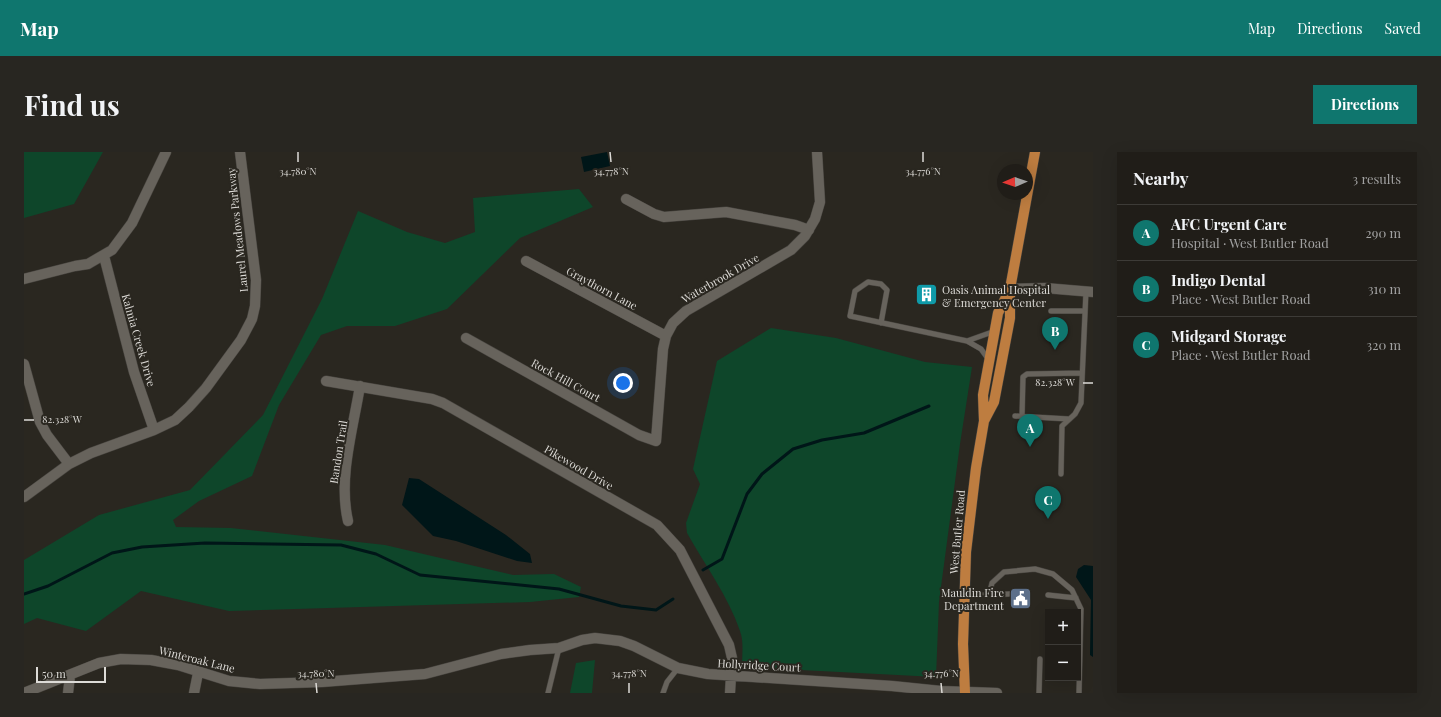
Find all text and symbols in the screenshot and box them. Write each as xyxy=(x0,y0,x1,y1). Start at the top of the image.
text: Map xyxy=(20,15,59,41)
text: Map xyxy=(1248,19,1275,38)
text: Directions xyxy=(1297,19,1363,38)
text: Saved xyxy=(1385,19,1421,38)
button: Directions xyxy=(1313,85,1417,124)
text: Find us xyxy=(24,86,120,123)
text: 34.780°N xyxy=(279,164,317,178)
text: 34.778°N xyxy=(593,164,629,178)
text: 34.776°N xyxy=(905,164,941,178)
north arrow xyxy=(997,164,1033,200)
street label: Laurel Meadows Parkway xyxy=(223,167,251,293)
text: Nearby xyxy=(1133,167,1188,189)
text: 3 results xyxy=(1352,170,1401,187)
text: AFC Urgent Care xyxy=(1171,214,1287,234)
text: A xyxy=(1142,224,1150,241)
text: 290 m xyxy=(1366,224,1401,241)
text: Hospital · West Butler Road xyxy=(1171,234,1329,251)
street label: Waterbrook Drive xyxy=(678,249,762,307)
street label: Graythorn Lane xyxy=(564,263,640,313)
text: Indigo Dental xyxy=(1171,270,1266,290)
text: B xyxy=(1142,280,1150,297)
text: 310 m xyxy=(1368,280,1401,297)
building icon: Oasis Animal Hospital & Emergency Center xyxy=(914,282,940,308)
place label: Oasis Animal Hospital & Emergency Center xyxy=(942,282,1050,310)
text: Place · West Butler Road xyxy=(1171,290,1311,307)
street label: Kalmia Creek Drive xyxy=(119,292,160,389)
pin: B xyxy=(1042,317,1068,350)
text: Midgard Storage xyxy=(1171,326,1287,346)
text: C xyxy=(1141,336,1151,353)
text: 320 m xyxy=(1366,336,1401,353)
text: Place · West Butler Road xyxy=(1171,346,1311,363)
street label: Rock Hill Court xyxy=(529,355,603,405)
your location xyxy=(613,373,633,393)
text: 82.328°W xyxy=(1035,375,1076,389)
text: 82.328°W xyxy=(42,412,83,426)
pin: A xyxy=(1017,414,1043,447)
street label: Bandon Trail xyxy=(326,419,350,485)
street label: Pikewood Drive xyxy=(542,441,617,493)
pin: C xyxy=(1035,486,1061,519)
street label: West Butler Road xyxy=(946,489,968,576)
place label: Mauldin Fire Department xyxy=(941,585,1004,613)
public building icon: Mauldin Fire Department xyxy=(1007,585,1033,611)
map controls xyxy=(1045,609,1081,681)
button: + xyxy=(1045,609,1081,645)
street label: Winteroak Lane xyxy=(156,642,237,676)
button: − xyxy=(1045,645,1081,681)
street label: Hollyridge Court xyxy=(717,655,801,675)
scale bar xyxy=(36,665,106,684)
text: 50 m xyxy=(42,666,66,681)
text: 34.780°N xyxy=(297,666,335,680)
text: 34.778°N xyxy=(611,666,647,680)
text: 34.776°N xyxy=(923,666,959,680)

